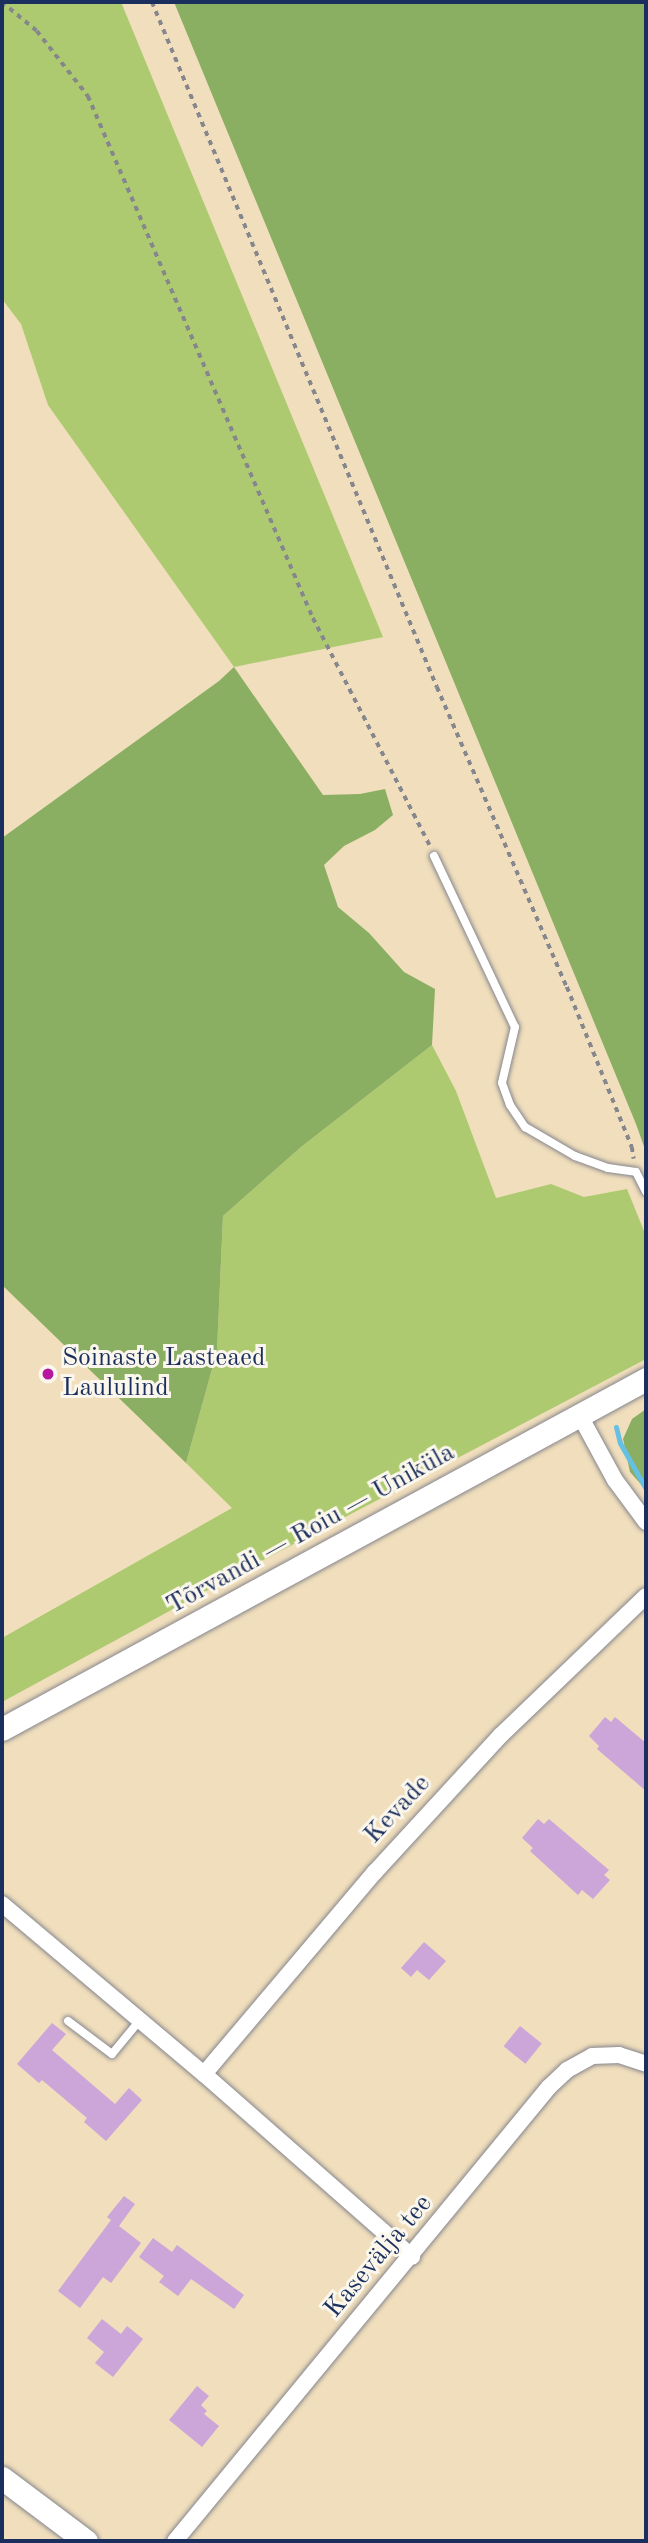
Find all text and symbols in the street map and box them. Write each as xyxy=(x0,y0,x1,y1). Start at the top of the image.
place label: Soinaste Lasteaed Laululind xyxy=(62,1343,266,1404)
marker: Soinaste Lasteaed Laululind xyxy=(40,1366,56,1382)
street label: Tõrvandi — Roiu — Uniküla xyxy=(161,1438,461,1622)
street label: Kevade xyxy=(358,1769,438,1851)
street label: Kasevälja tee xyxy=(319,2189,439,2325)

